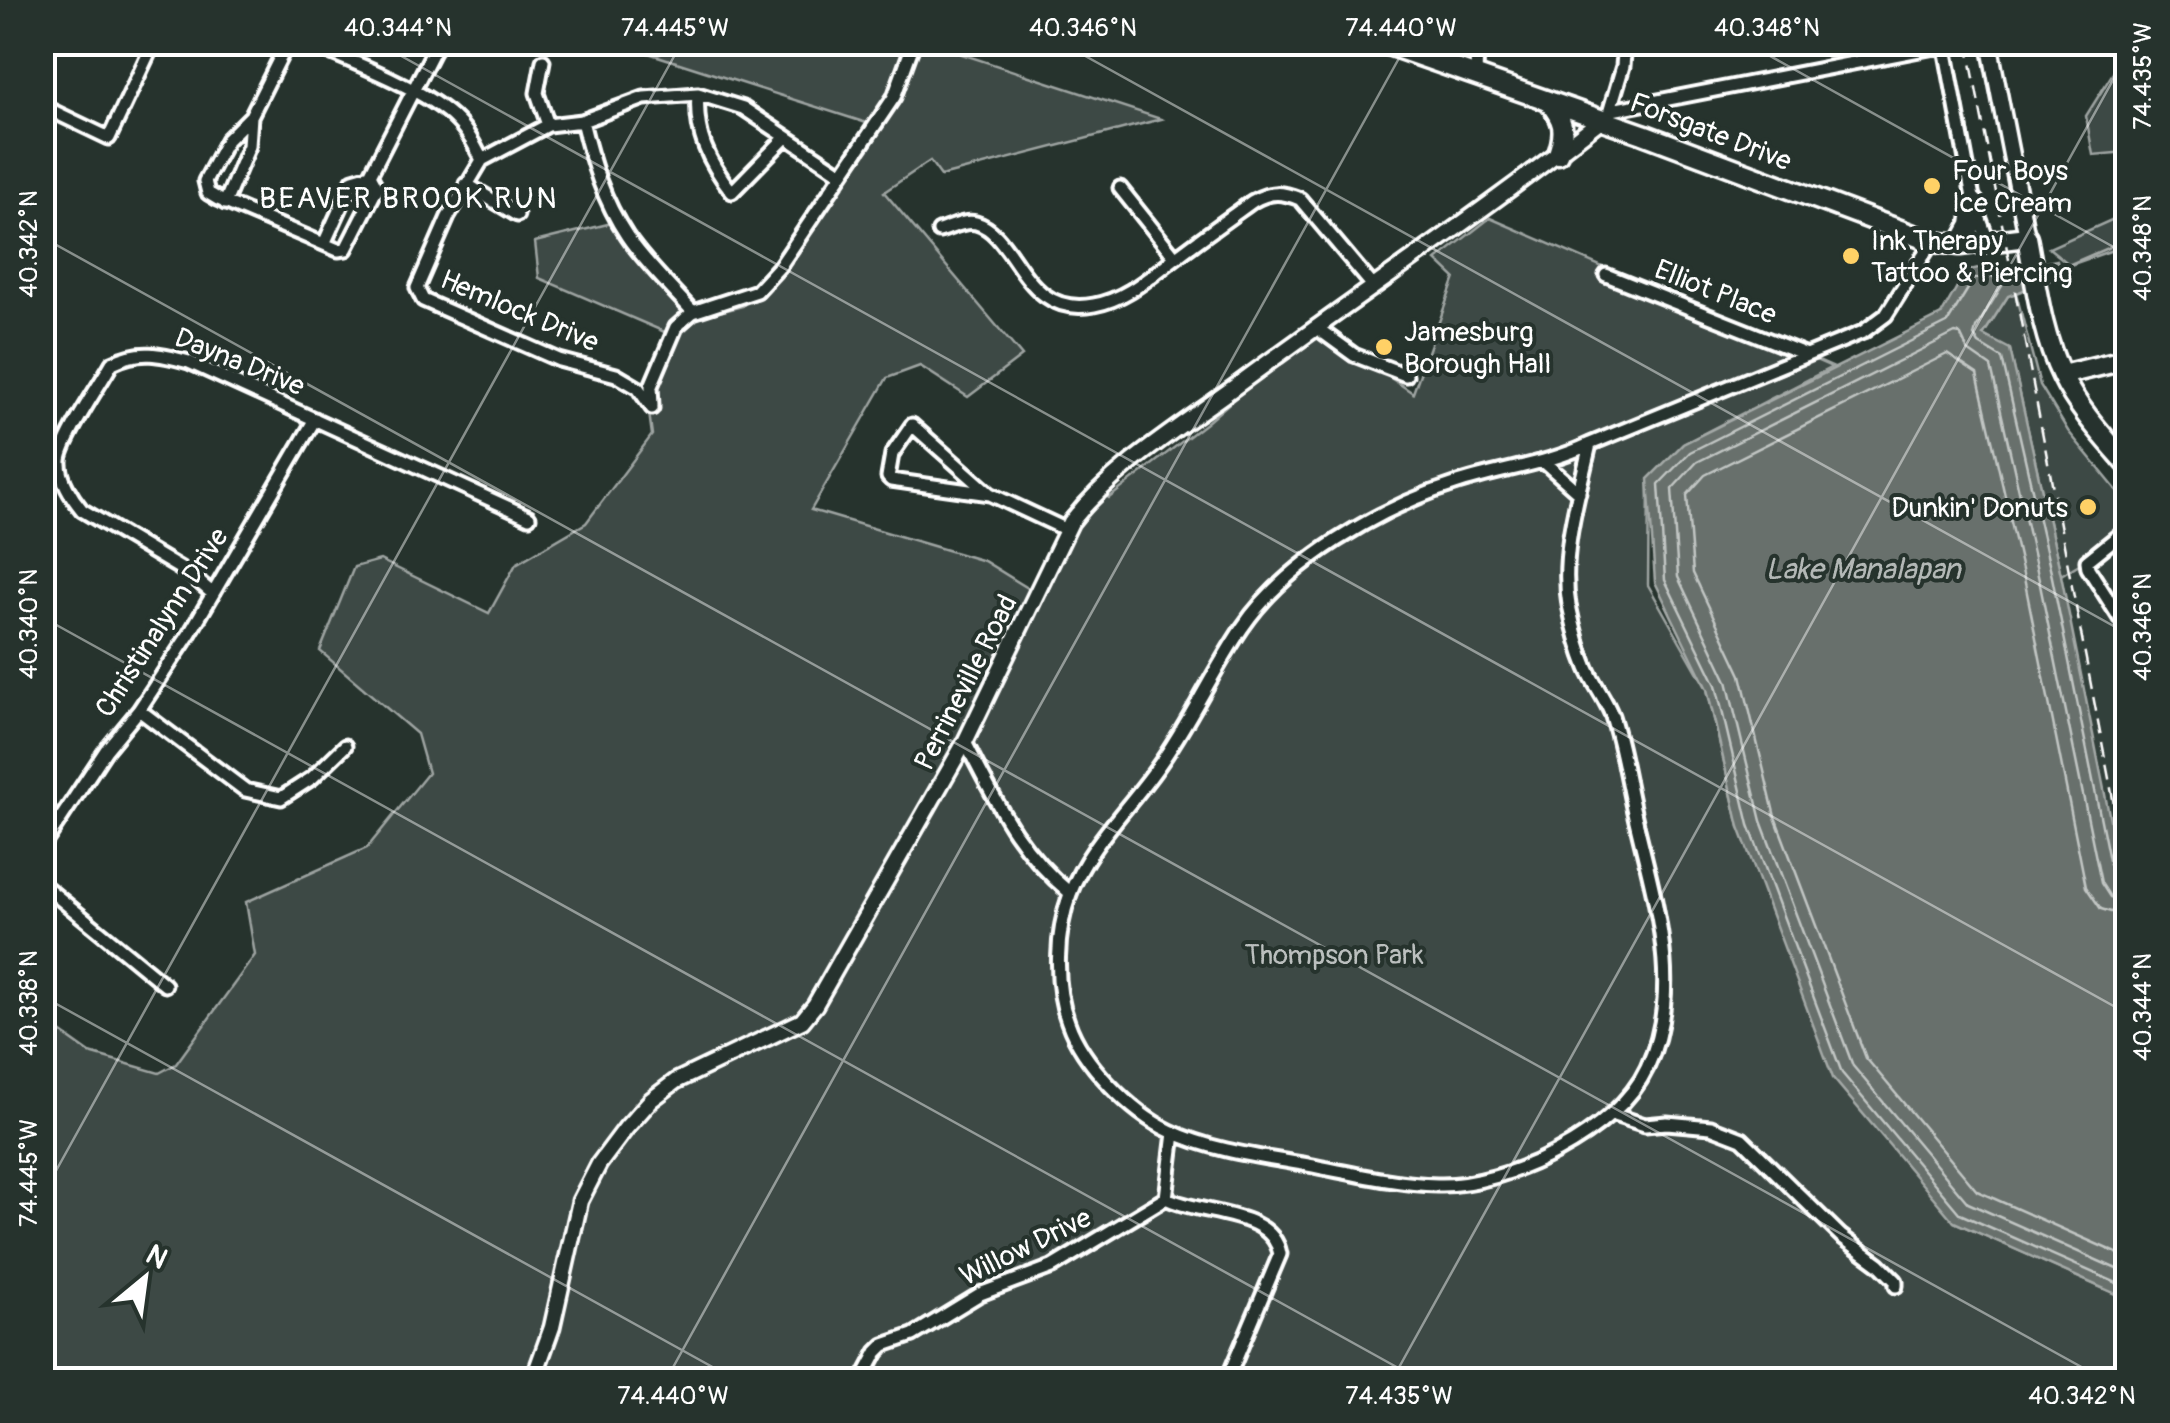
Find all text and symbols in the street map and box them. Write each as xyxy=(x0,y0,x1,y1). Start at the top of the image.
text: 40.344°N xyxy=(344,13,452,44)
text: 74.445°W xyxy=(621,13,729,44)
text: 40.346°N xyxy=(1029,13,1137,44)
text: 74.440°W xyxy=(1345,13,1457,44)
text: 40.348°N xyxy=(1714,13,1820,44)
text: 74.435°W xyxy=(2128,22,2159,130)
street label: Forsgate Drive xyxy=(1625,86,1796,179)
place label: Four Boys Ice Cream xyxy=(1952,154,2072,221)
marker: Four Boys Ice Cream xyxy=(1921,175,1943,197)
district label: BEAVER BROOK RUN xyxy=(259,180,559,217)
text: 40.342°N xyxy=(14,190,45,298)
text: 40.348°N xyxy=(2128,195,2159,301)
place label: Ink Therapy Tattoo & Piercing xyxy=(1871,224,2072,291)
marker: Ink Therapy Tattoo & Piercing xyxy=(1840,245,1862,267)
street label: Elliot Place xyxy=(1649,252,1782,333)
street label: Hemlock Drive xyxy=(435,262,604,360)
place label: Jamesburg Borough Hall xyxy=(1404,315,1551,382)
street label: Dayna Drive xyxy=(169,320,310,404)
marker: Jamesburg Borough Hall xyxy=(1373,336,1395,358)
place label: Dunkin' Donuts xyxy=(1891,491,2068,526)
marker: Dunkin' Donuts xyxy=(2077,496,2099,518)
street label: Christinalynn Drive xyxy=(88,521,237,724)
water label: Lake Manalapan xyxy=(1765,551,1963,588)
text: 40.340°N xyxy=(14,569,45,679)
text: 40.346°N xyxy=(2128,573,2159,681)
street label: Perrineville Road xyxy=(907,589,1026,776)
park label: Thompson Park xyxy=(1244,938,1424,973)
text: 40.338°N xyxy=(14,950,45,1056)
text: 40.344°N xyxy=(2128,953,2159,1061)
text: 74.445°W xyxy=(14,1119,45,1227)
street label: Willow Drive xyxy=(954,1200,1097,1294)
north arrow xyxy=(95,1228,195,1328)
text: N xyxy=(140,1238,173,1277)
text: 74.440°W xyxy=(617,1381,729,1412)
text: 74.435°W xyxy=(1345,1381,1453,1412)
text: 40.342°N xyxy=(2028,1381,2136,1412)

